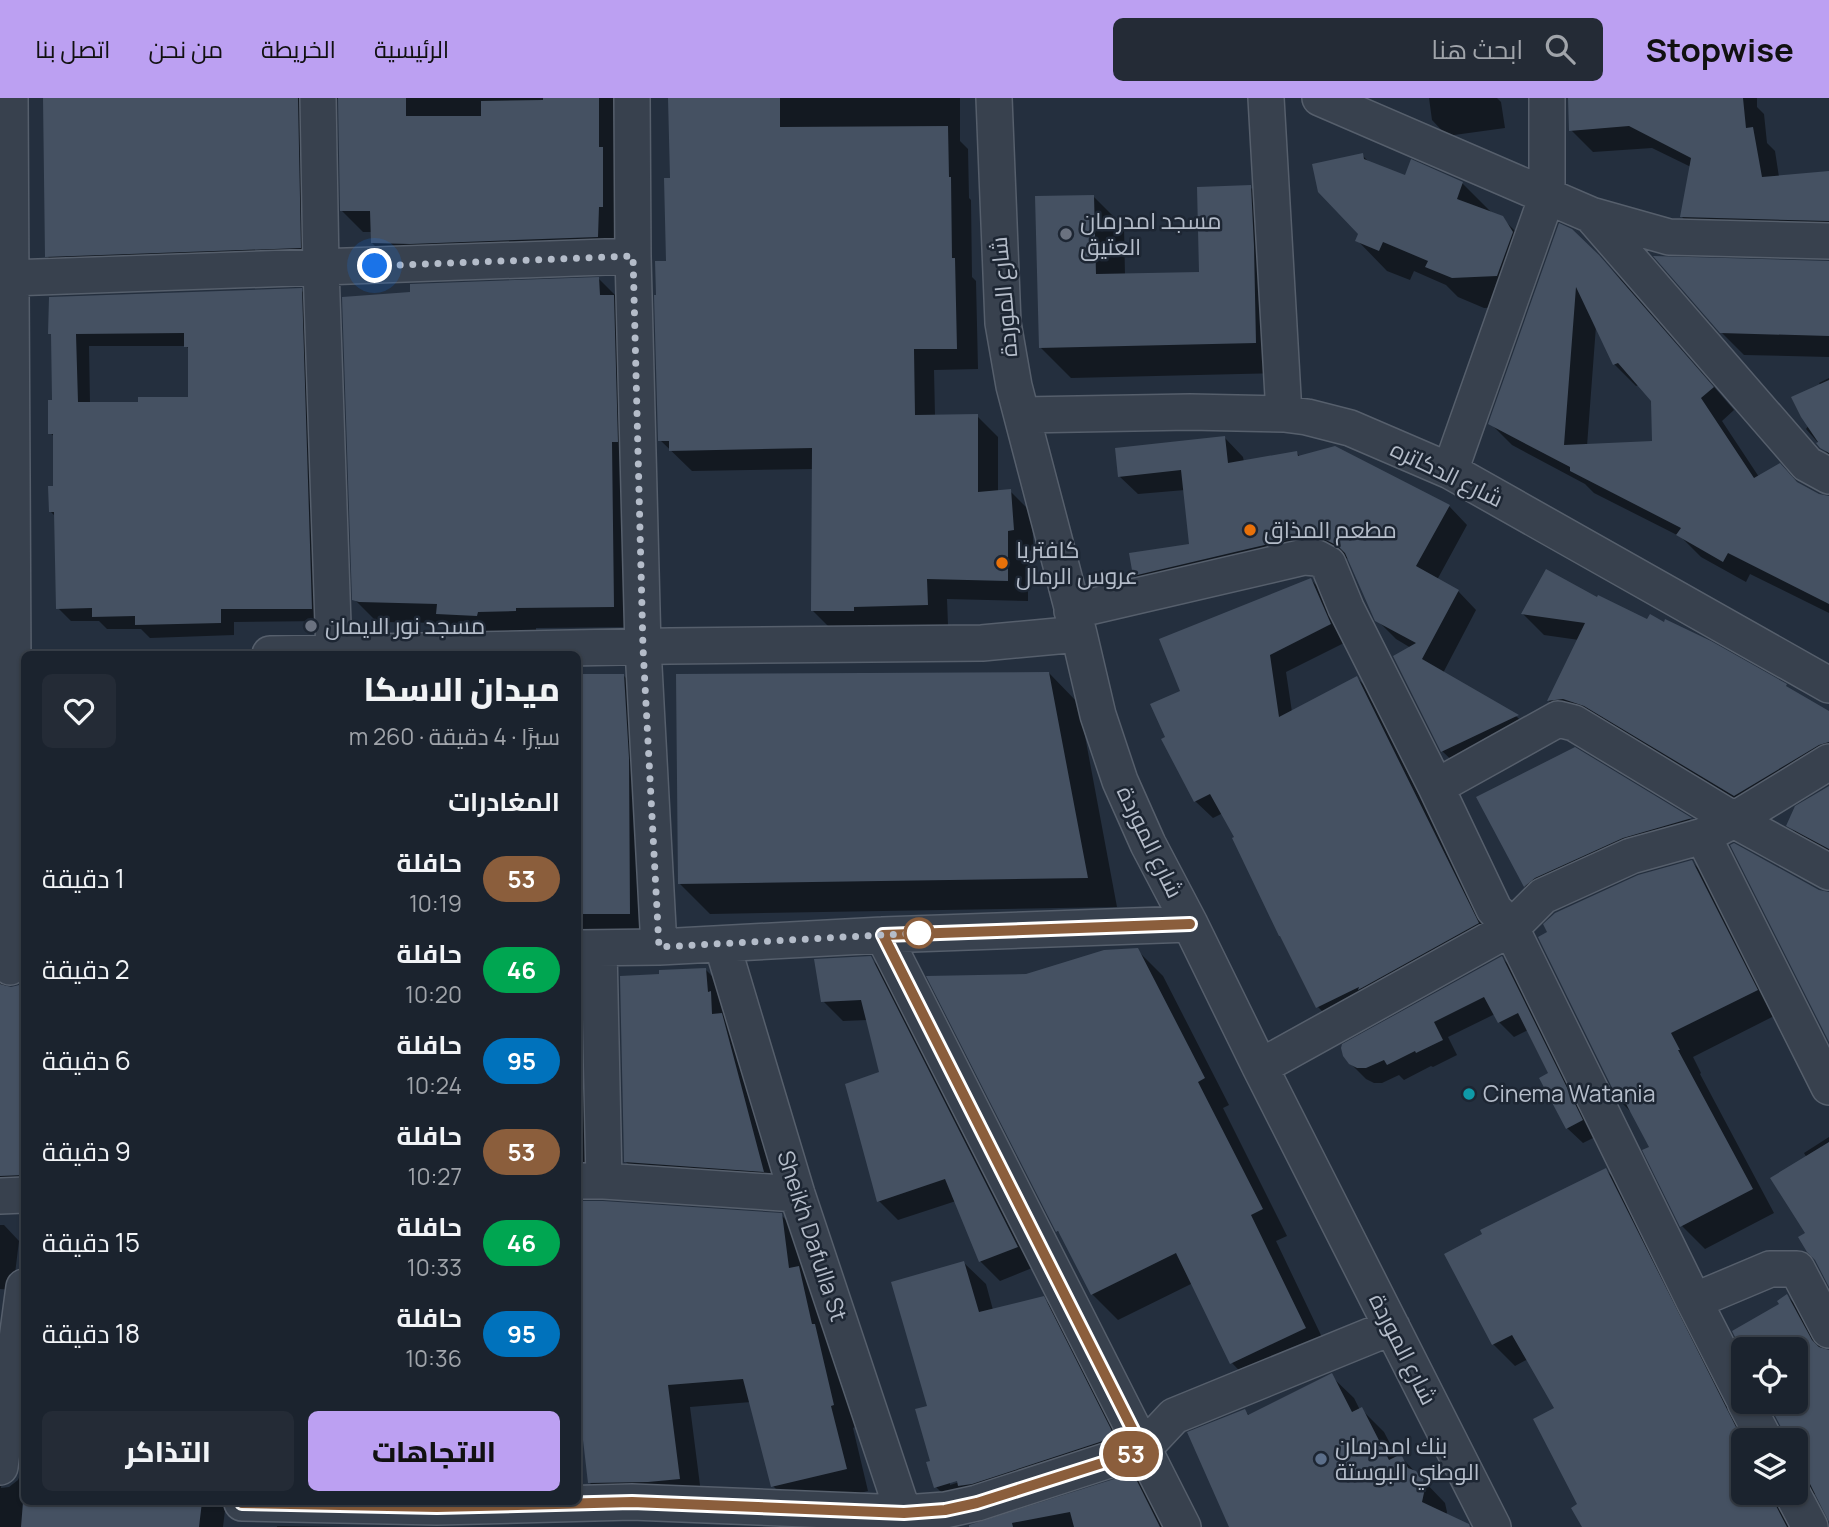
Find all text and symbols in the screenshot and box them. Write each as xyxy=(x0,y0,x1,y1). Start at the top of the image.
search box xyxy=(1113,18,1603,81)
text: Stopwise xyxy=(1645,27,1794,72)
icon: search xyxy=(1541,30,1579,68)
text: ابحث هنا xyxy=(1431,31,1523,67)
text: اتصل بنا xyxy=(35,32,110,65)
text: من نحن xyxy=(148,32,223,65)
text: الخريطة xyxy=(261,32,336,65)
text: الرئيسية xyxy=(374,32,449,65)
place label: مسجد امدرمان العتيق xyxy=(1080,204,1222,262)
marker: مسجد امدرمان العتيق xyxy=(1058,226,1074,242)
street label: شارع الموردة xyxy=(982,235,1025,359)
your location xyxy=(357,248,392,283)
street label: شارع الدكاتره xyxy=(1385,432,1509,515)
place label: مطعم المذاق xyxy=(1264,513,1397,546)
marker: مطعم المذاق xyxy=(1242,522,1258,538)
place label: كافتريا عروس الرمال xyxy=(1016,533,1138,591)
marker: كافتريا عروس الرمال xyxy=(994,555,1010,571)
place label: مسجد نور الايمان xyxy=(325,609,485,641)
marker: مسجد نور الايمان xyxy=(303,618,319,634)
text: ميدان الاسكا xyxy=(363,666,560,711)
button: heart xyxy=(42,674,116,748)
text: سيرًا · 4 دقيقة · 260 m xyxy=(349,720,560,752)
street label: شارع الموردة xyxy=(1109,780,1192,903)
text: المغادرات xyxy=(448,783,560,819)
text: حافلة xyxy=(397,844,462,880)
text: 1 دقيقة xyxy=(42,860,125,896)
text: 53 xyxy=(507,862,536,895)
text: 10:19 xyxy=(409,887,462,919)
unlabelled marker xyxy=(904,918,934,948)
text: حافلة xyxy=(397,935,462,971)
text: 2 دقيقة xyxy=(42,951,130,987)
text: 46 xyxy=(507,953,536,986)
text: 10:20 xyxy=(405,978,462,1010)
text: حافلة xyxy=(397,1026,462,1062)
text: 6 دقيقة xyxy=(42,1042,131,1078)
text: 95 xyxy=(507,1044,536,1077)
text: 10:24 xyxy=(406,1069,462,1101)
place label: Cinema Watania xyxy=(1483,1077,1655,1109)
marker: Cinema Watania xyxy=(1461,1086,1477,1102)
text: حافلة xyxy=(397,1117,462,1153)
text: 9 دقيقة xyxy=(42,1133,131,1169)
text: 53 xyxy=(507,1135,536,1168)
street label: Sheikh Dafulla St xyxy=(770,1146,856,1325)
text: 10:27 xyxy=(407,1160,462,1192)
text: حافلة xyxy=(397,1208,462,1244)
text: 15 دقيقة xyxy=(42,1224,140,1260)
text: 46 xyxy=(507,1226,536,1259)
text: 10:33 xyxy=(407,1251,462,1283)
street label: شارع الموردة xyxy=(1361,1287,1446,1410)
text: حافلة xyxy=(397,1299,462,1335)
text: 18 دقيقة xyxy=(42,1315,140,1351)
text: 95 xyxy=(507,1317,536,1350)
map controls xyxy=(1731,1337,1808,1505)
button: locate xyxy=(1731,1337,1808,1414)
text: 10:36 xyxy=(405,1342,462,1374)
button: التذاكر xyxy=(42,1411,294,1491)
button: الاتجاهات xyxy=(308,1411,560,1491)
button: layers xyxy=(1731,1428,1808,1505)
place label: بنك امدرمان الوطني البوستة xyxy=(1335,1429,1480,1490)
line badge: 53 xyxy=(1100,1431,1162,1477)
text: 53 xyxy=(1117,1437,1145,1470)
marker: بنك امدرمان الوطني البوستة xyxy=(1313,1451,1329,1467)

